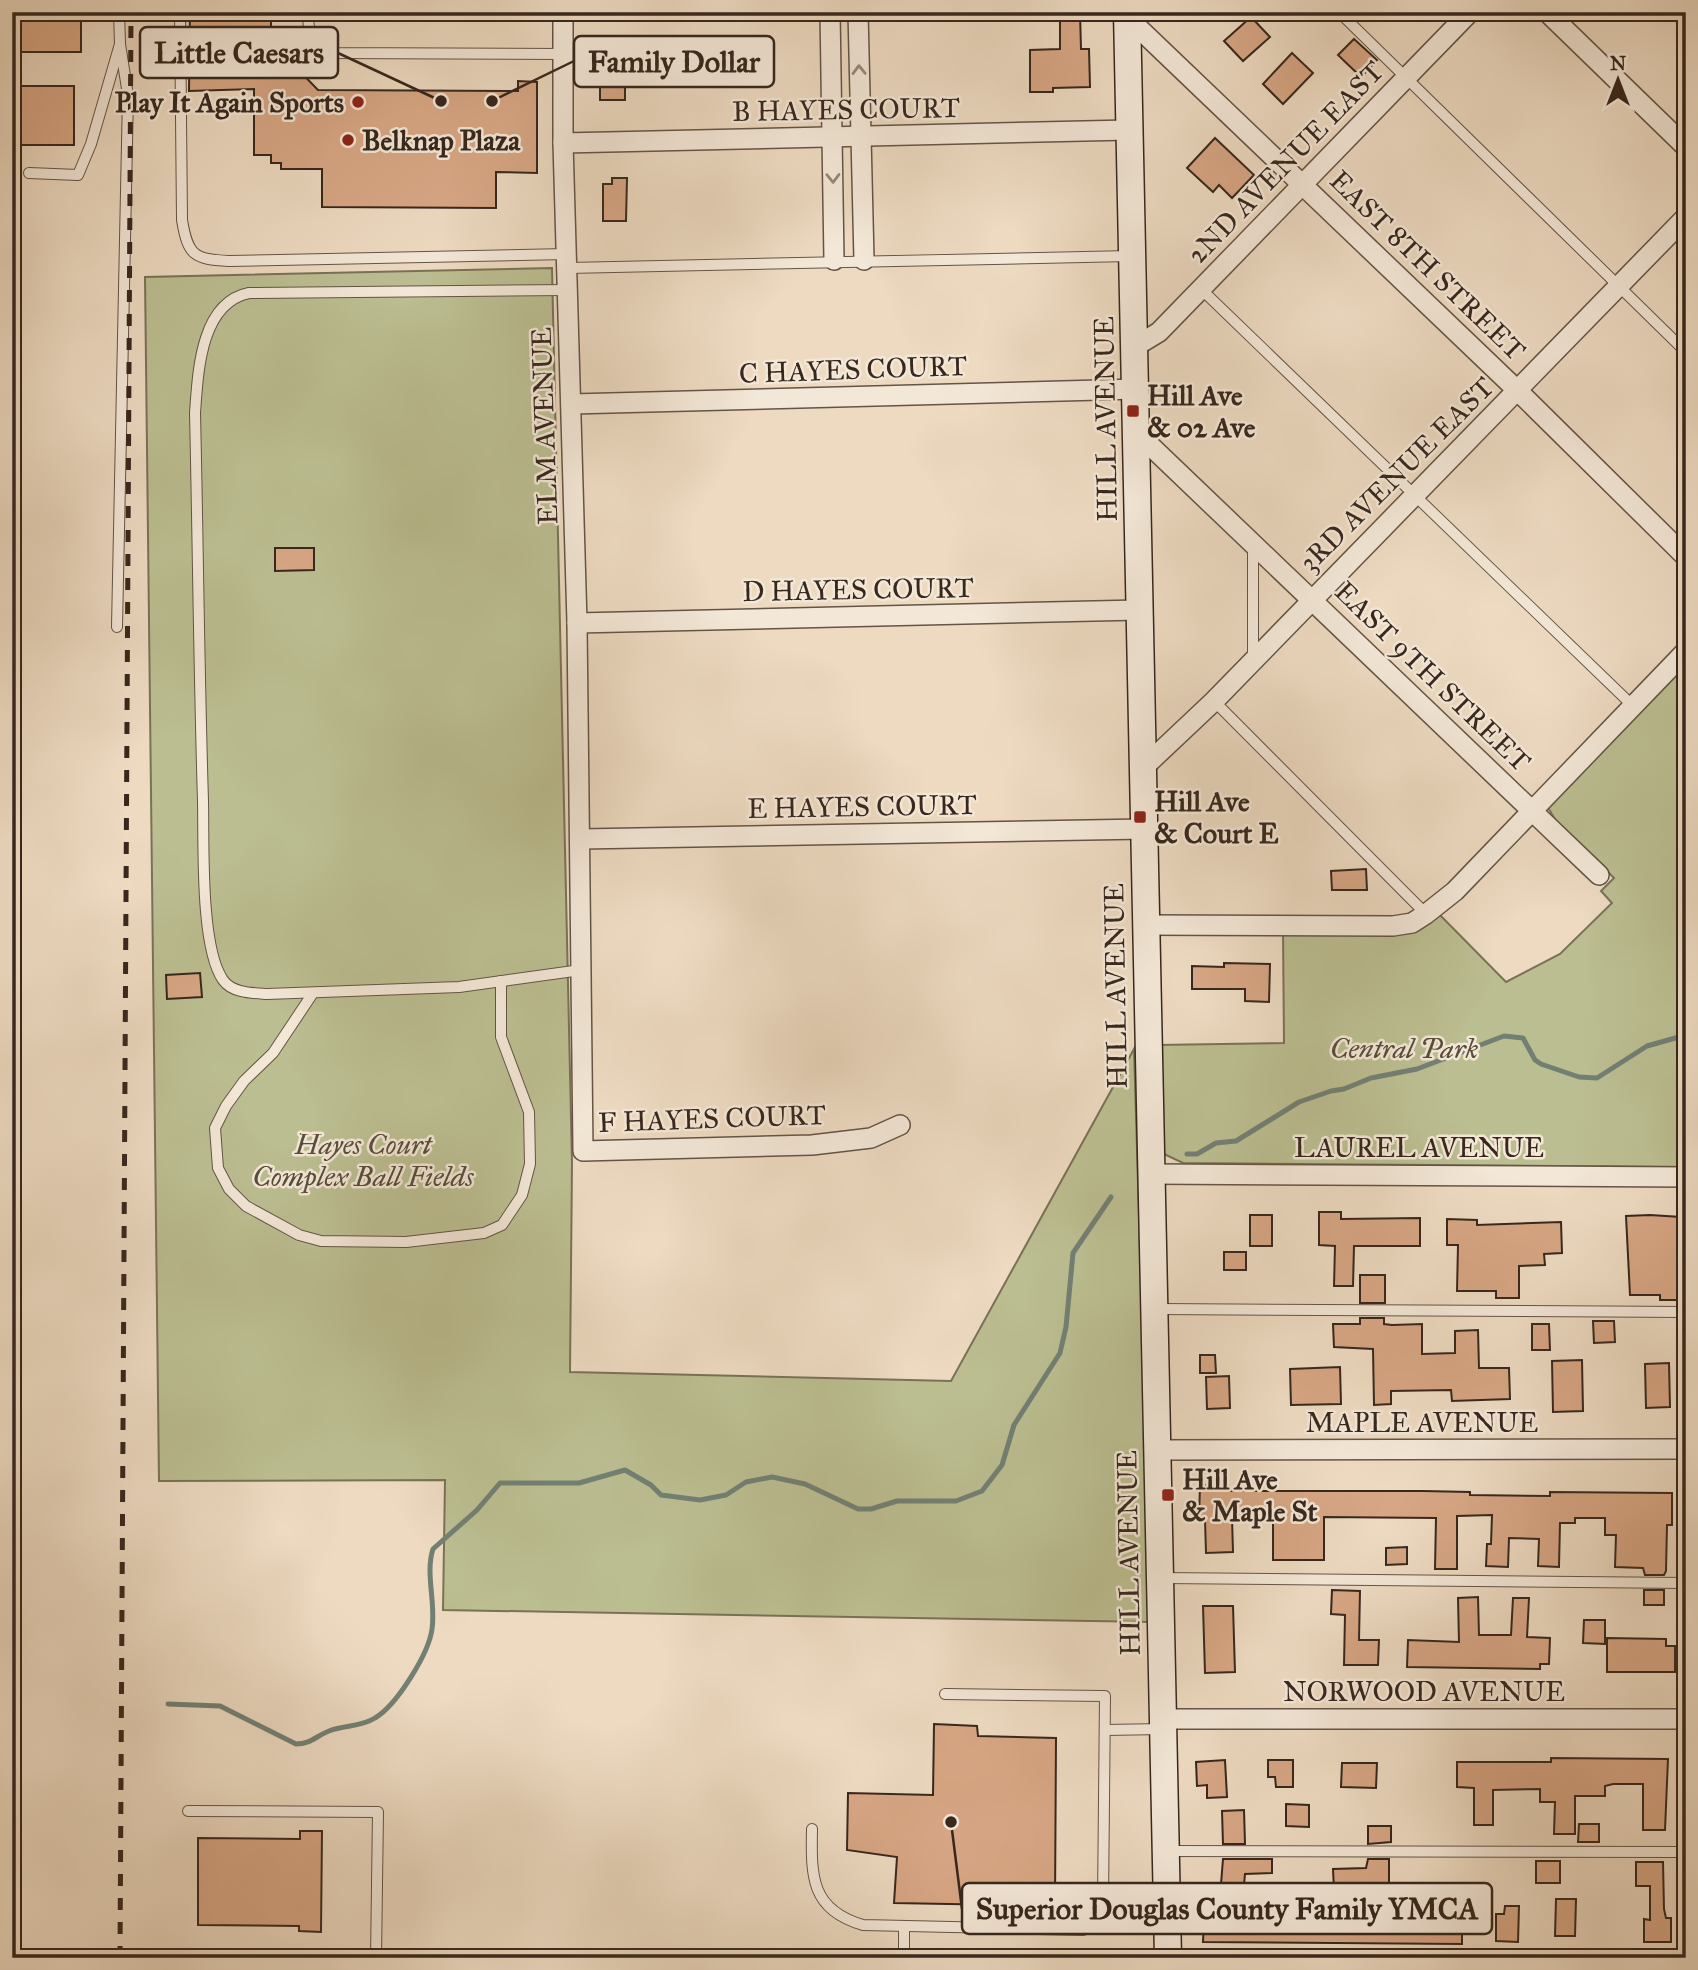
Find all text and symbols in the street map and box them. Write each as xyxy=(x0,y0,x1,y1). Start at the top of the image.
callout: Little Caesars xyxy=(140,27,338,78)
text: Little Caesars xyxy=(154,35,324,71)
callout: Family Dollar xyxy=(574,36,774,87)
text: Family Dollar xyxy=(588,44,761,80)
north arrow xyxy=(1582,46,1652,116)
text: N xyxy=(1610,52,1626,75)
street label: 2ND AVENUE EAST xyxy=(1180,54,1391,271)
one-way arrow xyxy=(851,64,867,74)
place label: Play It Again Sports xyxy=(115,85,344,120)
street label: B HAYES COURT xyxy=(732,90,960,129)
marker: Play It Again Sports xyxy=(350,94,366,110)
place label: Belknap Plaza xyxy=(362,123,521,158)
marker: Belknap Plaza xyxy=(340,132,356,148)
street label: EAST 8TH STREET xyxy=(1322,163,1533,368)
one-way arrow xyxy=(825,174,841,184)
street label: HILL AVENUE xyxy=(1086,316,1125,522)
street label: ELM AVENUE xyxy=(524,327,565,525)
street label: C HAYES COURT xyxy=(738,348,968,391)
street label: 3RD AVENUE EAST xyxy=(1292,370,1501,579)
place label: Hill Ave & 02 Ave xyxy=(1147,378,1256,445)
marker: Hill Ave & 02 Ave xyxy=(1125,403,1141,419)
street label: D HAYES COURT xyxy=(742,570,974,609)
street label: EAST 9TH STREET xyxy=(1327,574,1538,779)
place label: Hill Ave & Court E xyxy=(1154,784,1279,851)
street label: E HAYES COURT xyxy=(747,787,977,826)
marker: Hill Ave & Court E xyxy=(1132,809,1148,825)
street label: HILL AVENUE xyxy=(1096,883,1135,1089)
park label: Central Park xyxy=(1330,1031,1479,1066)
street label: F HAYES COURT xyxy=(598,1097,826,1140)
park label: Hayes Court Complex Ball Fields xyxy=(252,1127,474,1194)
street label: LAUREL AVENUE xyxy=(1294,1130,1544,1165)
street label: MAPLE AVENUE xyxy=(1306,1405,1538,1440)
street label: HILL AVENUE xyxy=(1109,1450,1148,1656)
place label: Hill Ave & Maple St xyxy=(1182,1462,1318,1529)
marker: Hill Ave & Maple St xyxy=(1160,1487,1176,1503)
street label: NORWOOD AVENUE xyxy=(1283,1674,1565,1709)
callout: Superior Douglas County Family YMCA xyxy=(962,1883,1492,1934)
text: Superior Douglas County Family YMCA xyxy=(976,1891,1479,1927)

